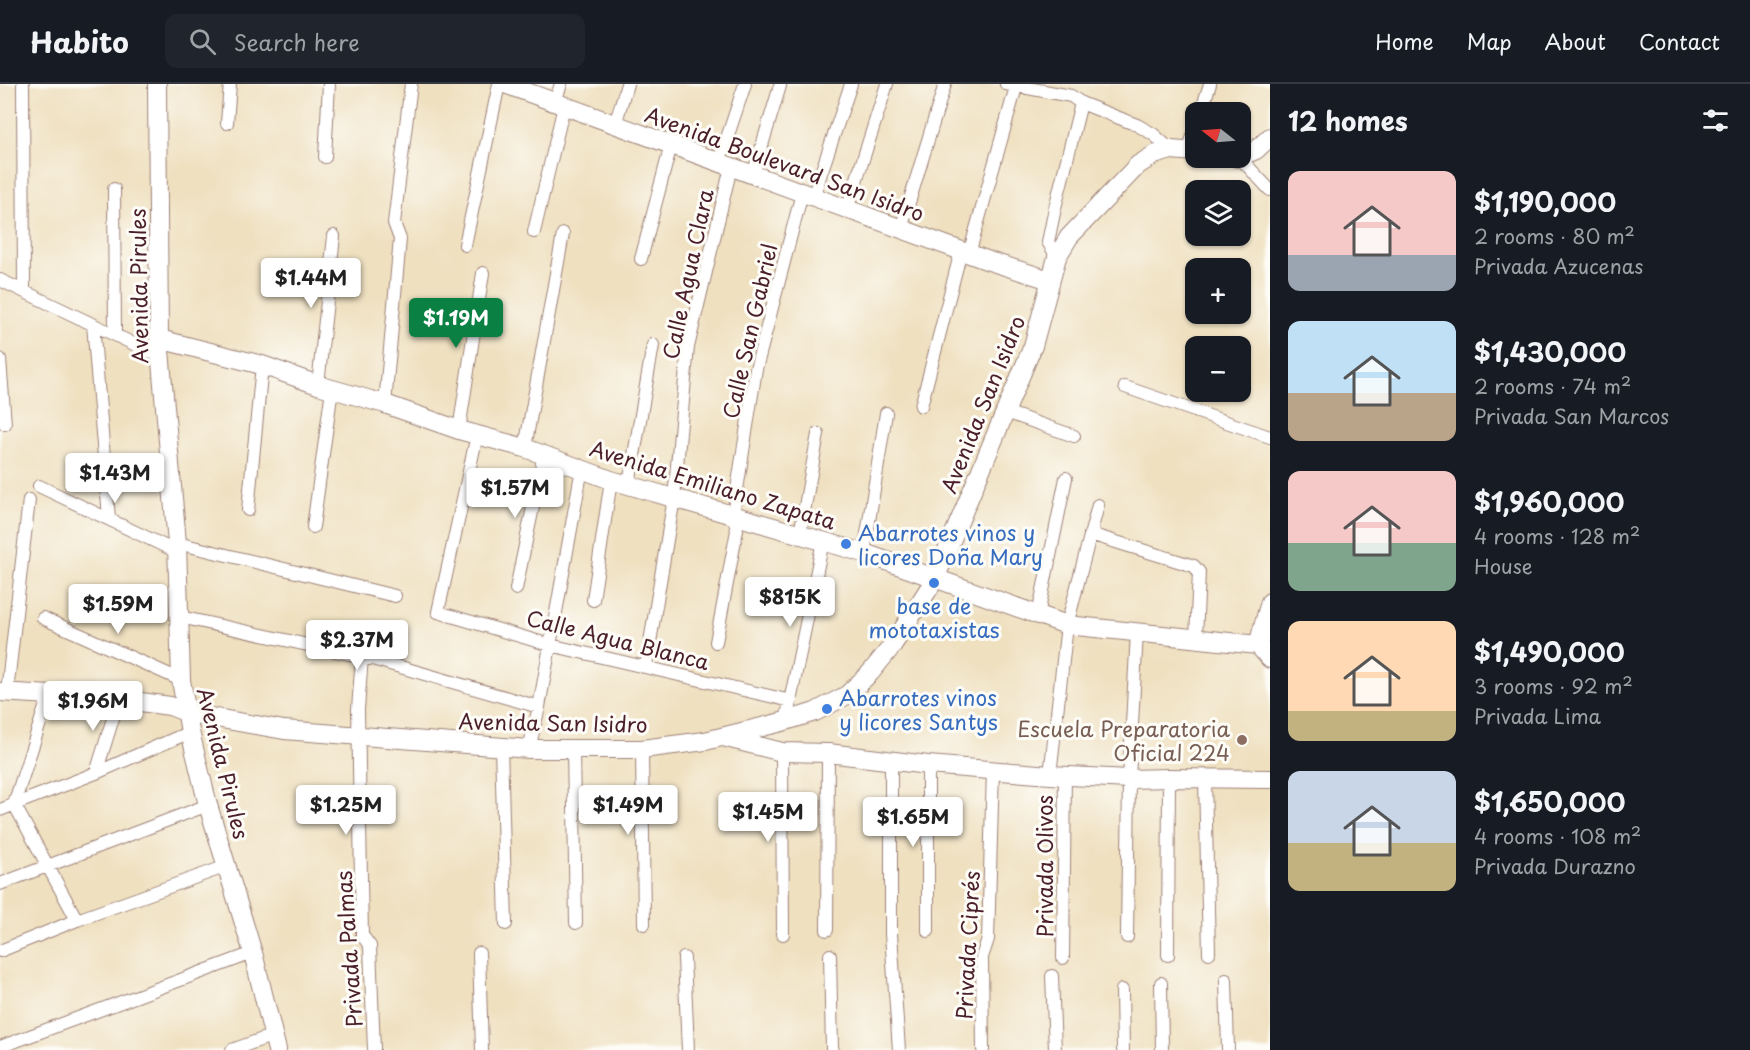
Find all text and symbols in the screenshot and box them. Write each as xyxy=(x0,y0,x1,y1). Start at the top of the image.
search box xyxy=(165,14,585,68)
text: Habito xyxy=(30,20,129,63)
icon: search xyxy=(186,25,219,58)
text: Search here xyxy=(234,25,360,58)
text: Home xyxy=(1375,25,1434,57)
text: Map xyxy=(1467,25,1512,57)
text: About xyxy=(1545,25,1606,57)
text: Contact xyxy=(1639,25,1720,57)
street label: Avenida Boulevard San Isidro xyxy=(641,98,929,228)
text: 12 homes xyxy=(1288,101,1408,140)
north arrow xyxy=(1185,102,1251,168)
map controls xyxy=(1185,102,1251,402)
icon: filters xyxy=(1699,104,1732,137)
button: layers xyxy=(1185,180,1251,246)
text: $1,190,000 xyxy=(1474,182,1616,221)
street label: Calle Agua Clara xyxy=(653,185,721,362)
icon: home xyxy=(1336,195,1408,267)
street label: Avenida Pirules xyxy=(121,208,155,364)
text: 2 rooms · 80 m² xyxy=(1474,221,1635,251)
street label: Calle San Gabriel xyxy=(713,240,785,422)
text: Privada Azucenas xyxy=(1474,251,1643,281)
pin: $1.44M xyxy=(262,258,360,309)
button: + xyxy=(1185,258,1251,324)
text: $1.44M xyxy=(275,262,347,292)
pin: $1.19M xyxy=(407,298,505,349)
text: $1.19M xyxy=(423,302,489,332)
street label: Avenida San Isidro xyxy=(932,310,1032,498)
text: $1,430,000 xyxy=(1474,332,1626,371)
button: − xyxy=(1185,336,1251,402)
icon: home xyxy=(1336,345,1408,417)
text: 2 rooms · 74 m² xyxy=(1474,371,1631,401)
text: Privada San Marcos xyxy=(1474,401,1669,431)
street label: Avenida Emiliano Zapata xyxy=(586,431,841,537)
pin: $1.43M xyxy=(66,453,164,504)
text: $1.43M xyxy=(79,457,151,487)
pin: $1.57M xyxy=(466,468,564,519)
text: $1.57M xyxy=(480,472,550,502)
text: $1,960,000 xyxy=(1474,482,1624,521)
icon: home xyxy=(1336,495,1408,567)
place label: Abarrotes vinos y licores Doña Mary xyxy=(858,516,1043,572)
text: 4 rooms · 128 m² xyxy=(1474,521,1640,551)
marker: Abarrotes vinos y licores Doña Mary xyxy=(839,537,853,551)
text: House xyxy=(1474,551,1533,581)
marker: base de mototaxistas xyxy=(927,576,941,590)
pin: $815K xyxy=(748,577,832,628)
text: $815K xyxy=(759,581,821,611)
pin: $1.59M xyxy=(69,584,167,635)
text: $1.59M xyxy=(82,588,154,618)
place label: base de mototaxistas xyxy=(868,589,1000,645)
street label: Calle Agua Blanca xyxy=(523,601,713,677)
pin: $2.37M xyxy=(308,620,406,671)
text: $2.37M xyxy=(320,624,394,654)
text: $1,490,000 xyxy=(1474,632,1625,671)
icon: home xyxy=(1336,645,1408,717)
text: 3 rooms · 92 m² xyxy=(1474,671,1633,701)
pin: $1.96M xyxy=(44,681,142,732)
place label: Abarrotes vinos y licores Santys xyxy=(839,681,998,737)
street label: Avenida Pirules xyxy=(190,684,258,842)
text: $1.96M xyxy=(58,685,128,715)
text: Privada Lima xyxy=(1474,701,1601,731)
marker: Abarrotes vinos y licores Santys xyxy=(820,702,834,716)
street label: Avenida San Isidro xyxy=(458,704,648,740)
place label: Escuela Preparatoria Oficial 224 xyxy=(1017,712,1231,768)
marker: Escuela Preparatoria Oficial 224 xyxy=(1235,733,1249,747)
text: $1,650,000 xyxy=(1474,782,1625,821)
pin: $1.25M xyxy=(297,785,395,836)
pin: $1.49M xyxy=(579,785,677,836)
text: $1.25M xyxy=(310,789,382,819)
text: $1.49M xyxy=(593,789,663,819)
pin: $1.45M xyxy=(719,792,817,843)
street label: Privada Olivos xyxy=(1028,795,1060,937)
icon: home xyxy=(1336,795,1408,867)
text: $1.45M xyxy=(732,796,804,826)
pin: $1.65M xyxy=(864,797,962,848)
text: $1.65M xyxy=(877,801,949,831)
text: 4 rooms · 108 m² xyxy=(1474,821,1641,851)
text: Privada Durazno xyxy=(1474,851,1636,881)
street label: Privada Palmas xyxy=(327,870,369,1028)
street label: Privada Ciprés xyxy=(947,870,987,1020)

